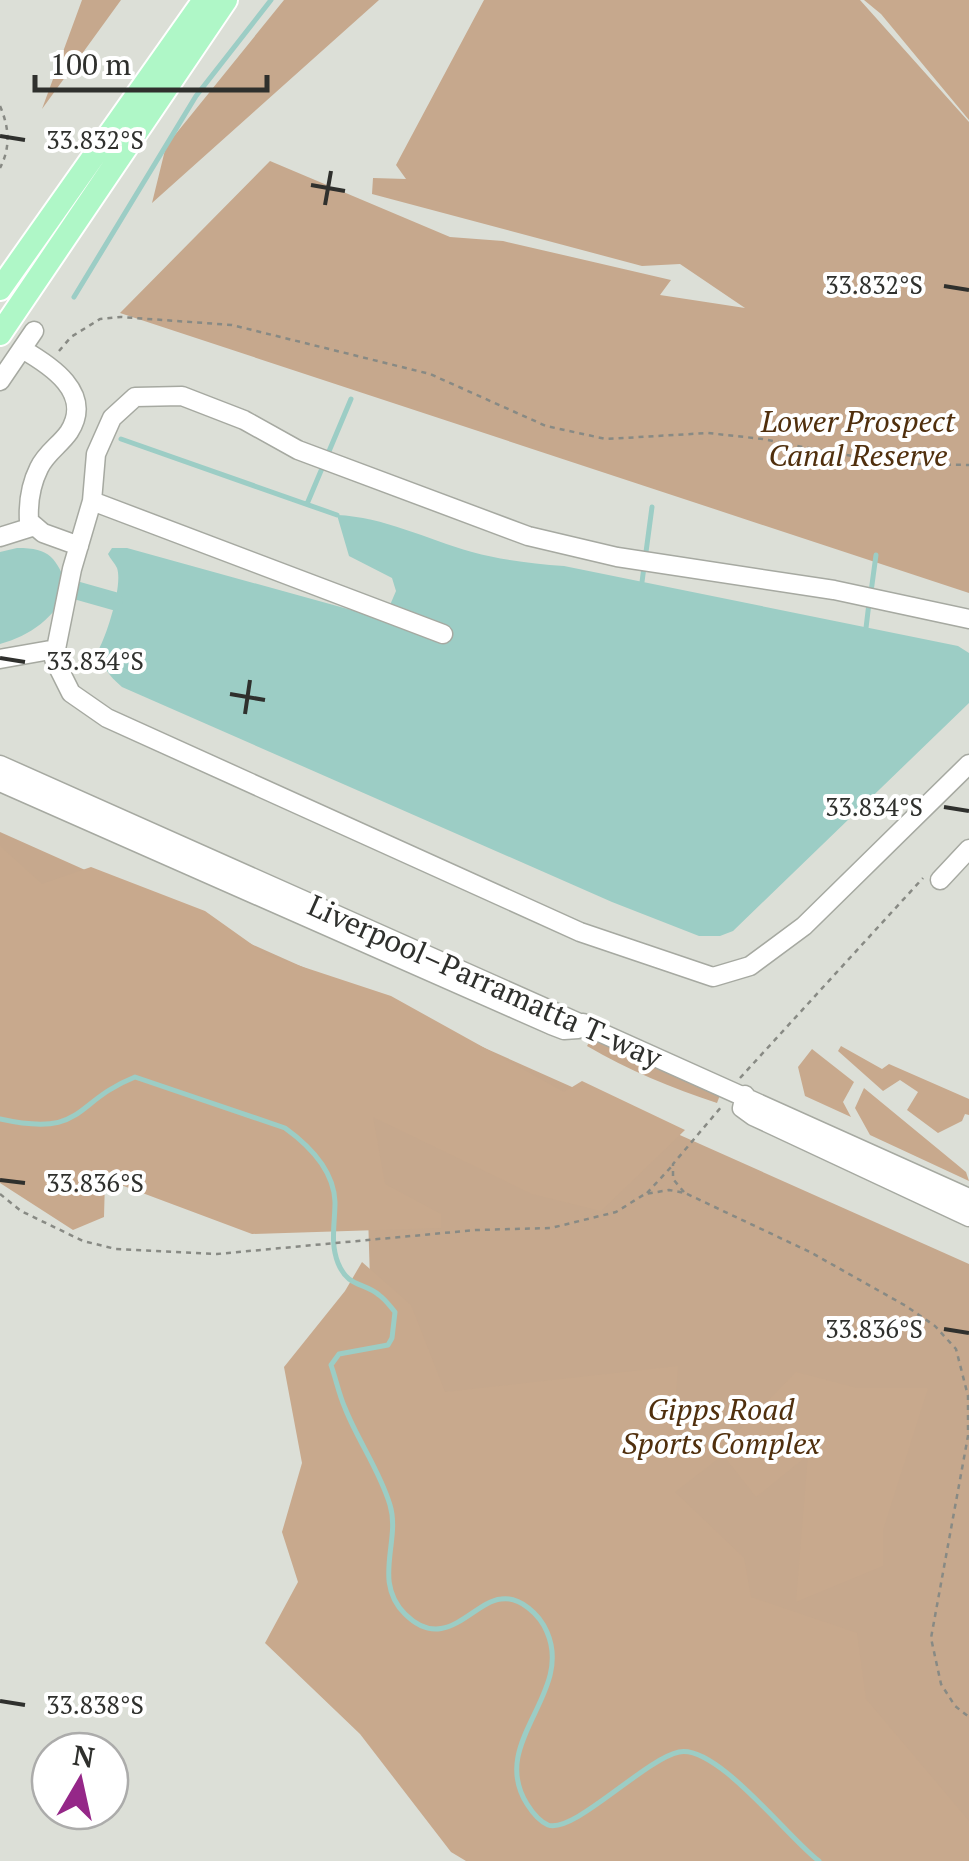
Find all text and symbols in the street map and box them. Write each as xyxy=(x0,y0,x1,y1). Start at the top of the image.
scale bar xyxy=(35,30,268,92)
text: 100 m xyxy=(50,44,131,84)
text: 33.832°S xyxy=(46,123,144,156)
text: 33.832°S xyxy=(825,268,923,301)
park label: Lower Prospect Canal Reserve xyxy=(760,401,956,475)
text: 33.834°S xyxy=(46,644,144,677)
text: 33.834°S xyxy=(825,790,923,823)
street label: Liverpool–Parramatta T-way xyxy=(302,885,669,1078)
text: 33.836°S xyxy=(46,1166,144,1199)
text: 33.836°S xyxy=(825,1312,923,1345)
park label: Gipps Road Sports Complex xyxy=(622,1389,822,1463)
text: 33.838°S xyxy=(46,1688,144,1721)
north arrow xyxy=(30,1731,130,1831)
text: N xyxy=(71,1736,97,1776)

